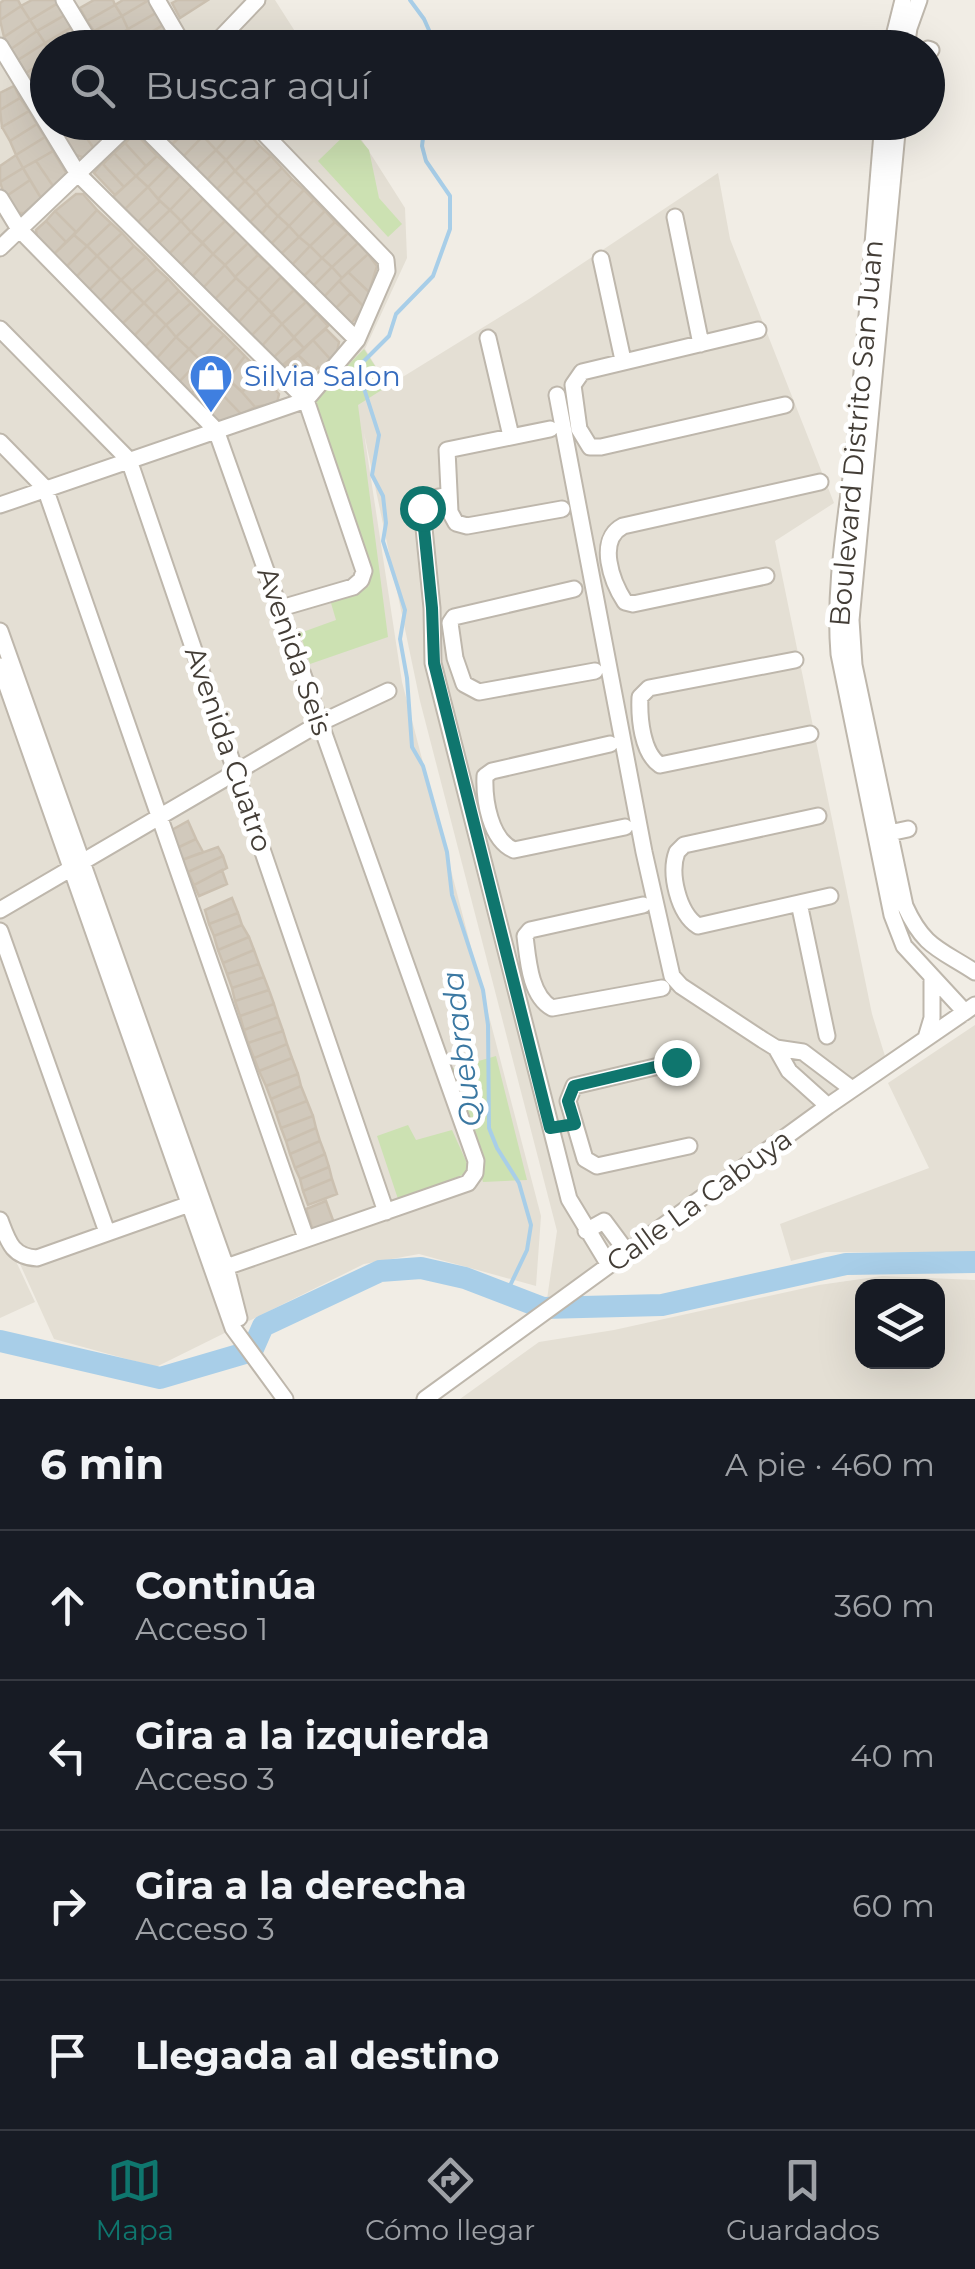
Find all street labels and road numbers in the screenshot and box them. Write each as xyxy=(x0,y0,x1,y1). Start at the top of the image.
street label: Boulevard Distrito San Juan xyxy=(822,238,890,628)
street label: Avenida Seis xyxy=(250,562,340,740)
street label: Avenida Cuatro xyxy=(178,642,280,856)
street label: Calle La Cabuya xyxy=(600,1121,798,1279)

